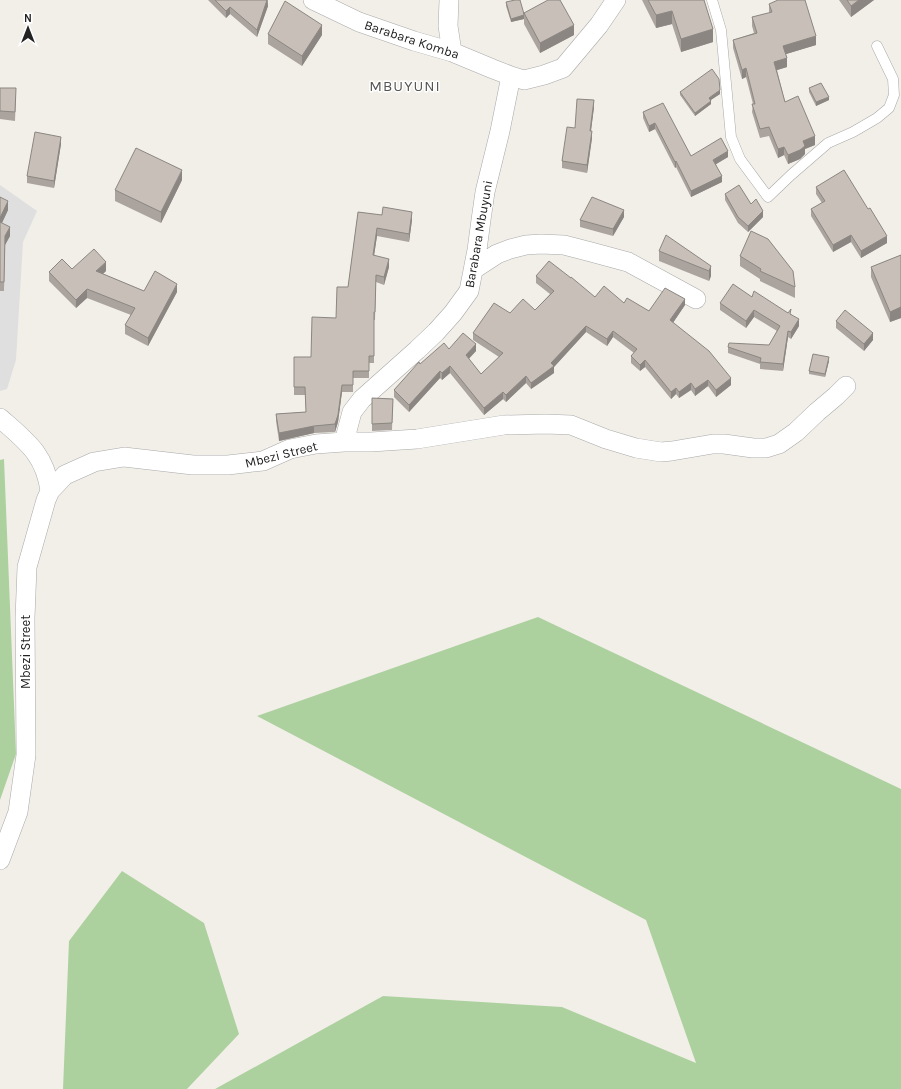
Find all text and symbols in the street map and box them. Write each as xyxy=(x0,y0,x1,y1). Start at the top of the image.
north arrow xyxy=(8,8,48,48)
text: N xyxy=(24,12,32,25)
street label: Barabara Komba xyxy=(362,17,461,62)
district label: MBUYUNI xyxy=(369,77,441,95)
street label: Barabara Mbuyuni xyxy=(462,179,495,289)
street label: Mbezi Street xyxy=(243,438,319,471)
street label: Mbezi Street xyxy=(18,615,33,689)

